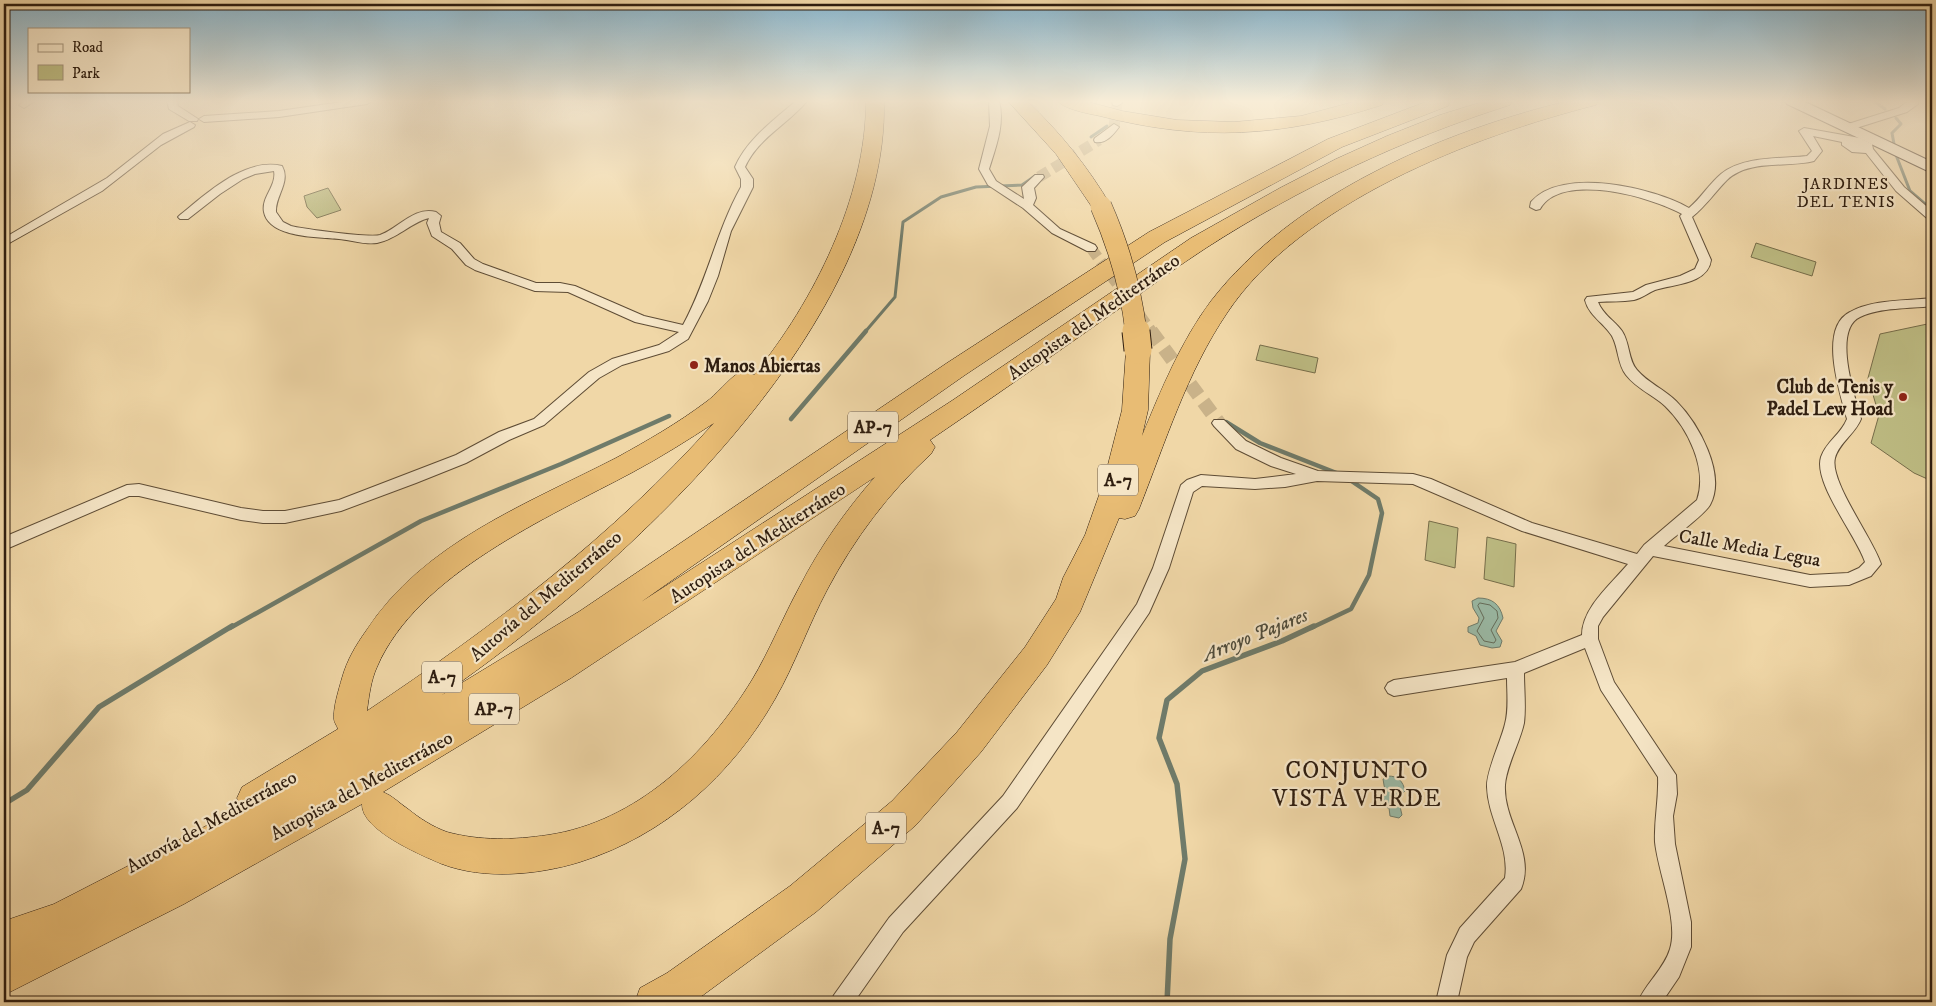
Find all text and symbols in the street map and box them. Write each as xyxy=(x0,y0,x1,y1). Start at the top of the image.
legend xyxy=(28,28,190,92)
text: Road xyxy=(72,38,104,57)
text: Park xyxy=(72,64,101,83)
district label: JARDINES DEL TENIS xyxy=(1797,174,1895,212)
street label: Autopista del Mediterráneo xyxy=(1003,249,1184,385)
place label: Manos Abiertas xyxy=(704,355,821,378)
marker: Manos Abiertas xyxy=(688,359,700,371)
place label: Club de Tenis y Padel Lew Hoad xyxy=(1767,376,1894,421)
marker: Club de Tenis y Padel Lew Hoad xyxy=(1897,391,1909,403)
road number: AP-7 xyxy=(848,412,898,442)
road number: A-7 xyxy=(1098,464,1138,496)
street label: Autopista del Mediterráneo xyxy=(666,478,850,609)
street label: Calle Media Legua xyxy=(1677,525,1822,572)
street label: Autovía del Mediterráneo xyxy=(465,526,627,667)
water label: Arroyo Pajares xyxy=(1197,603,1313,669)
road number: A-7 xyxy=(422,662,462,692)
road number: AP-7 xyxy=(469,694,519,724)
street label: Autopista del Mediterráneo xyxy=(266,727,457,846)
district label: CONJUNTO VISTA VERDE xyxy=(1271,756,1442,814)
street label: Autovía del Mediterráneo xyxy=(122,766,301,879)
road number: A-7 xyxy=(866,812,906,844)

